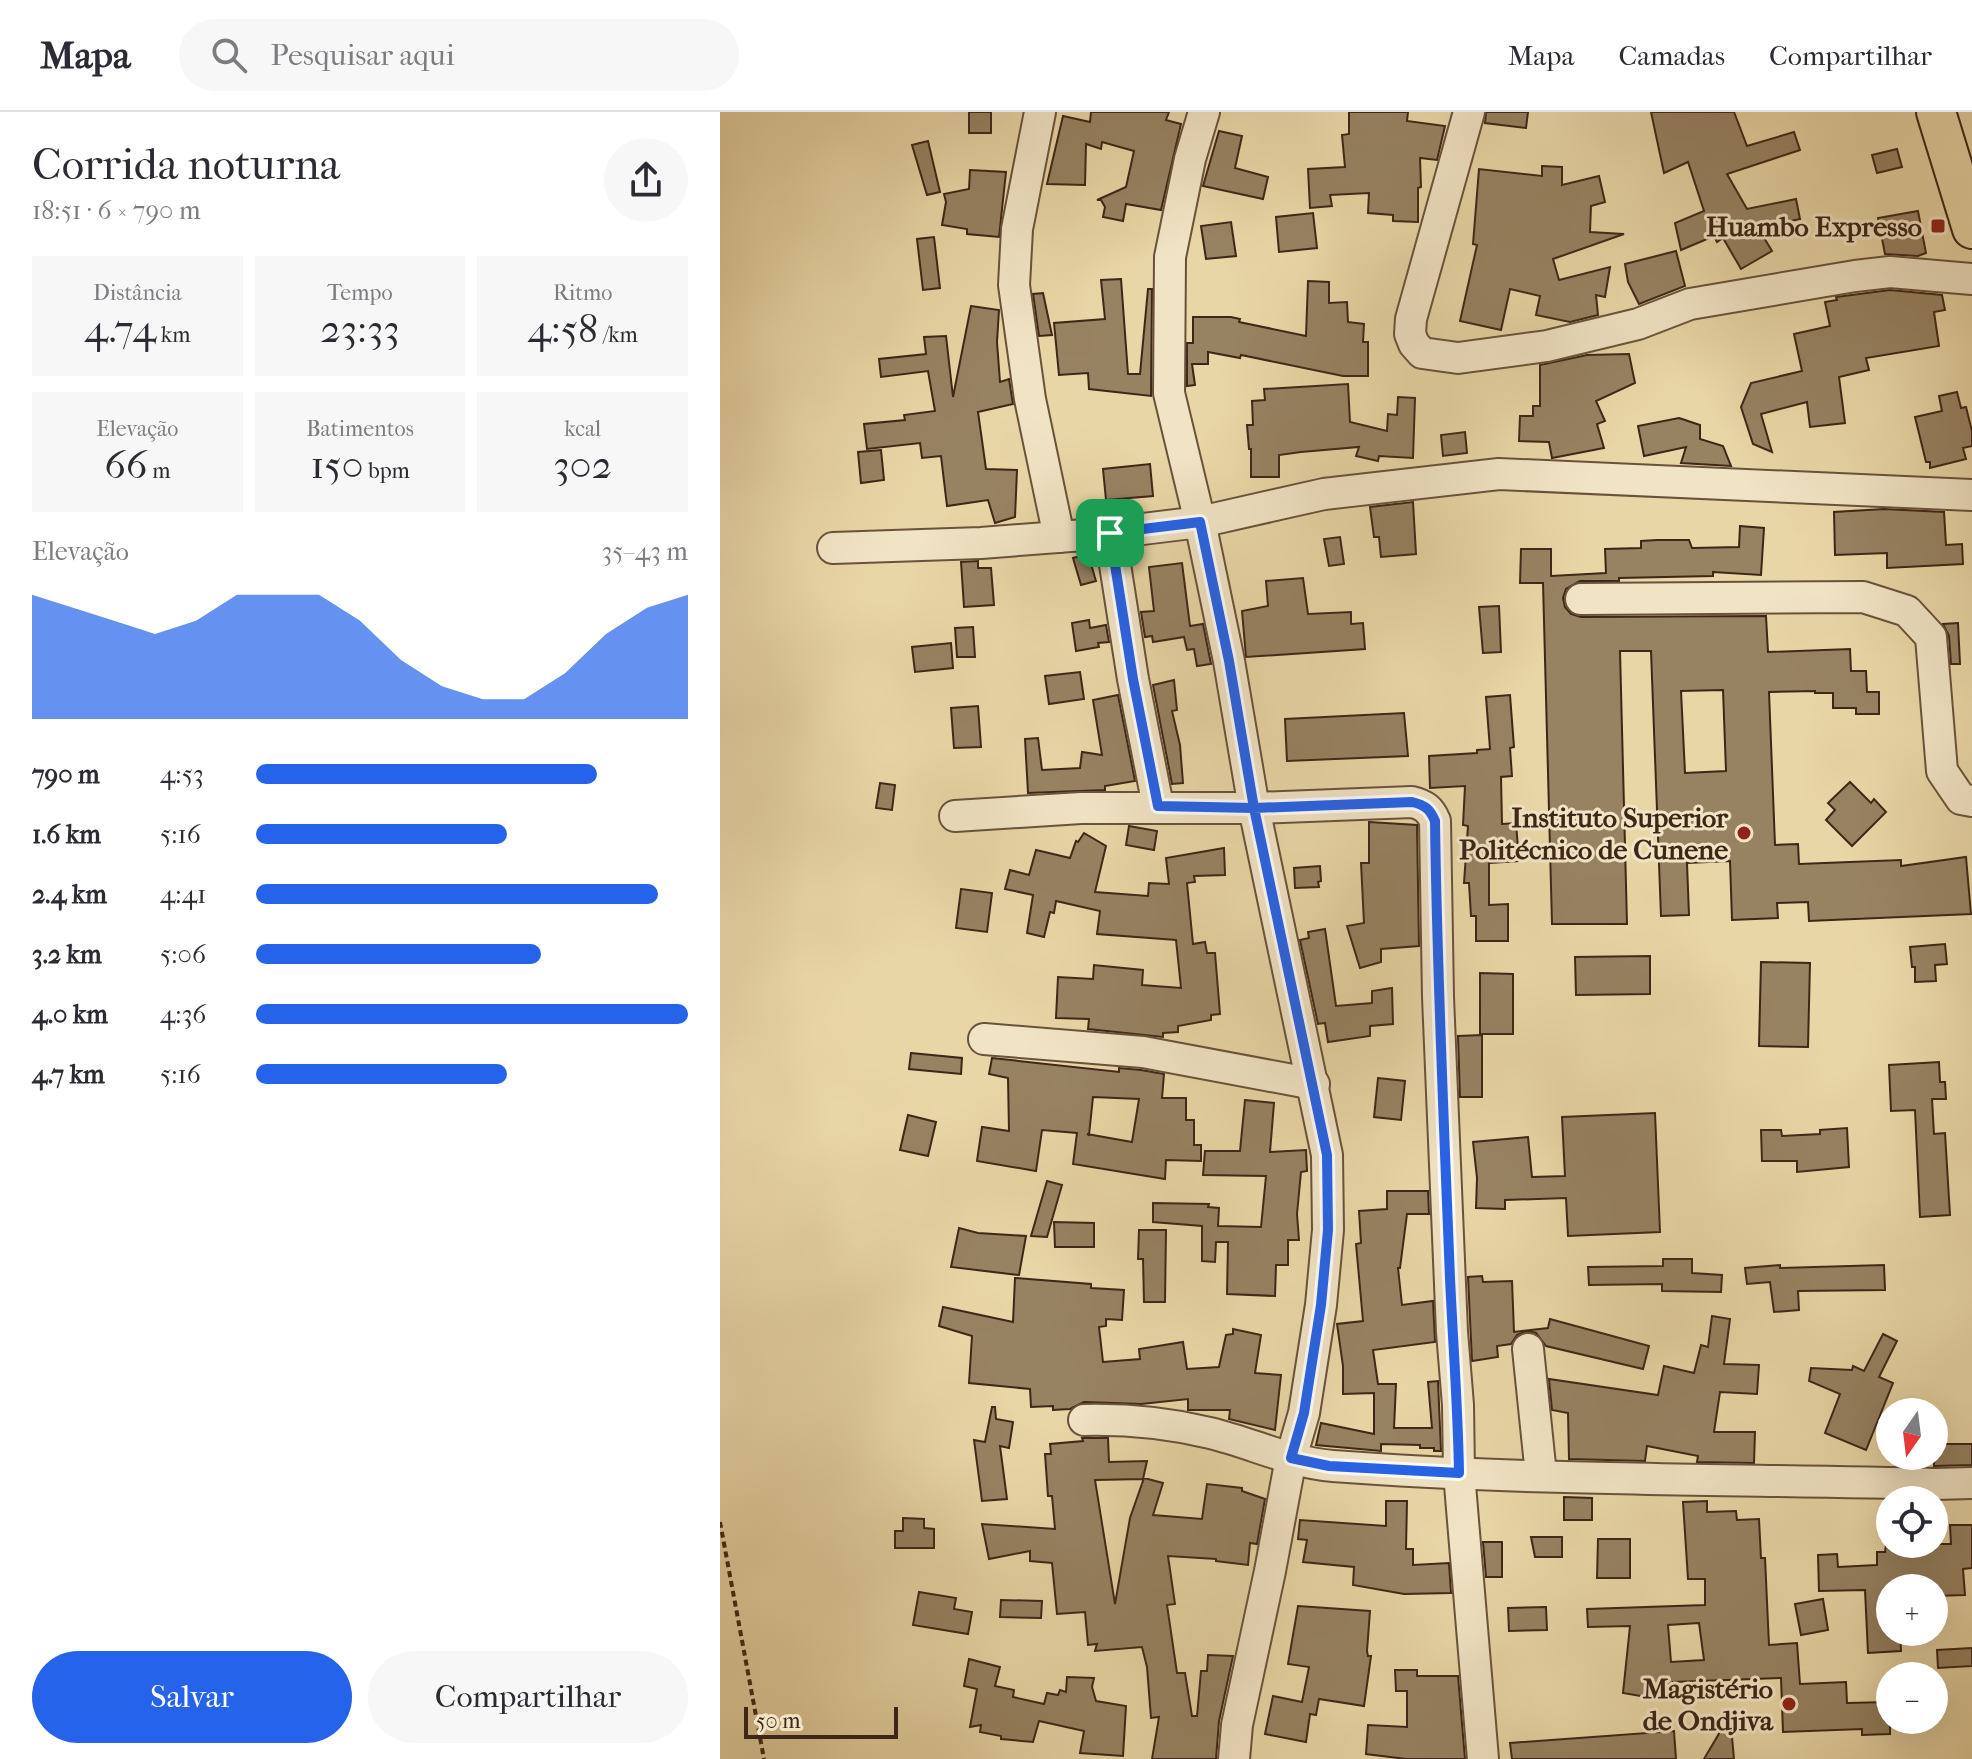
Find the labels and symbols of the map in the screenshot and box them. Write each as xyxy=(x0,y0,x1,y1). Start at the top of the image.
place label: Huambo Expresso xyxy=(1706,210,1922,243)
marker: Huambo Expresso xyxy=(1929,217,1947,235)
pin xyxy=(1076,499,1144,567)
place label: Instituto Superior Politécnico de Cunene xyxy=(1459,801,1729,866)
marker: Instituto Superior Politécnico de Cunene xyxy=(1735,824,1753,842)
north arrow xyxy=(1876,1398,1948,1470)
place label: Magistério de Ondjiva xyxy=(1643,1672,1774,1737)
marker: Magistério de Ondjiva xyxy=(1780,1695,1798,1713)
scale bar xyxy=(744,1703,898,1739)

